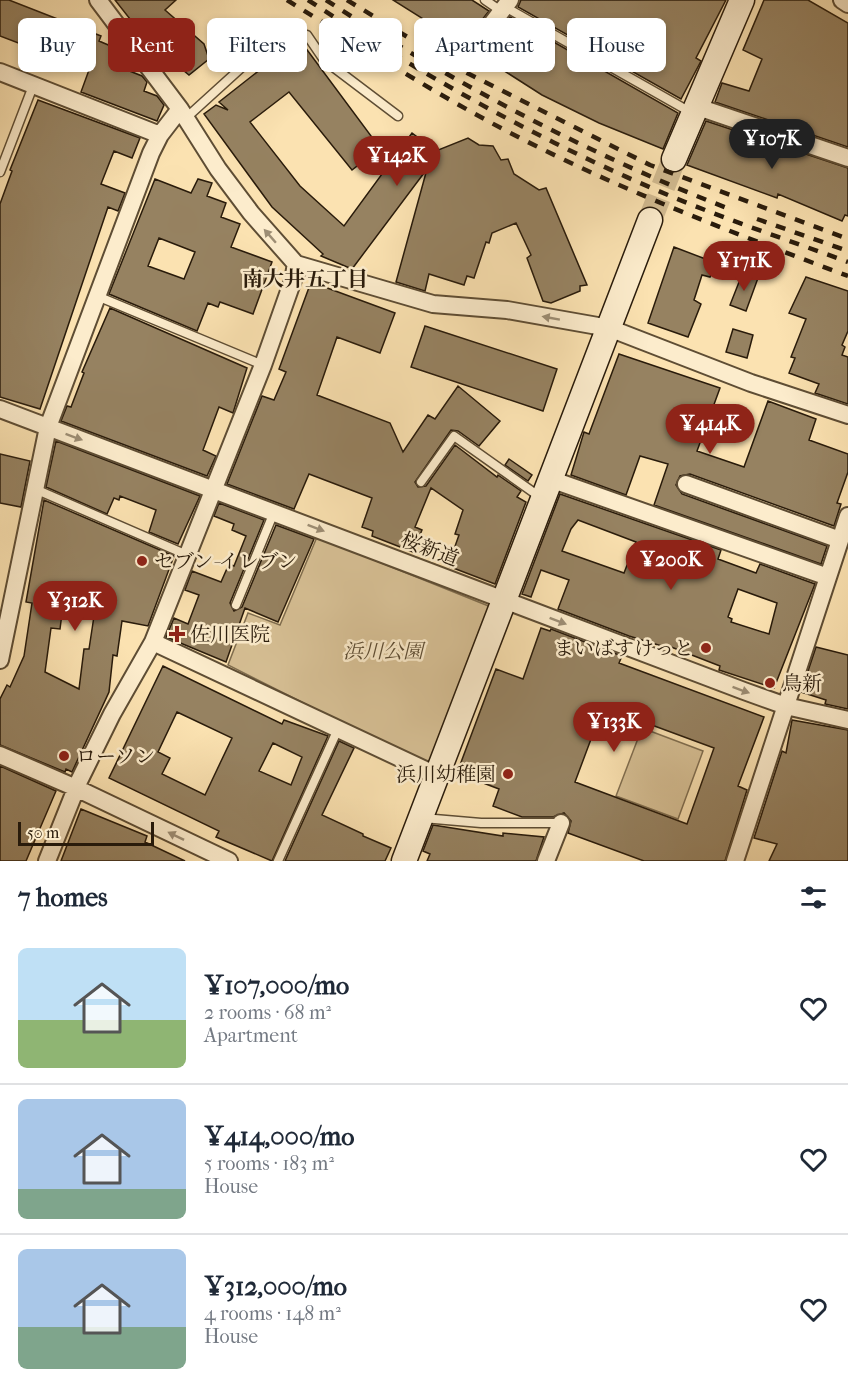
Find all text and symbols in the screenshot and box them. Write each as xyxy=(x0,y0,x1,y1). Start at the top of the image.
chip: Buy xyxy=(18,18,96,72)
chip: Rent xyxy=(108,18,195,72)
chip: Filters xyxy=(207,18,307,72)
chip: New xyxy=(319,18,402,72)
chip: Apartment xyxy=(414,18,555,72)
chip: House xyxy=(567,18,666,72)
pin: ¥107K xyxy=(730,119,814,170)
text: ¥107K xyxy=(743,127,801,150)
pin: ¥142K xyxy=(355,136,439,187)
text: ¥142K xyxy=(367,144,427,167)
one-way arrow xyxy=(264,229,277,244)
pin: ¥171K xyxy=(702,241,786,292)
text: ¥171K xyxy=(717,249,771,272)
district label: 南大井五丁目 xyxy=(242,267,368,291)
one-way arrow xyxy=(541,313,560,322)
pin: ¥414K xyxy=(668,404,752,455)
text: ¥414K xyxy=(680,412,740,435)
one-way arrow xyxy=(65,433,83,442)
one-way arrow xyxy=(307,523,325,533)
street label: 桜新道 xyxy=(398,528,462,571)
pin: ¥200K xyxy=(629,540,713,591)
text: ¥200K xyxy=(640,548,702,571)
place label: セブン-イレブン xyxy=(154,550,298,573)
marker: セブン-イレブン xyxy=(135,554,149,568)
pin: ¥312K xyxy=(33,581,117,632)
text: ¥312K xyxy=(47,589,103,612)
one-way arrow xyxy=(549,617,567,626)
place label: 佐川医院 xyxy=(190,623,270,646)
marker: 佐川医院 xyxy=(168,625,186,643)
place label: まいばすけっと xyxy=(554,637,694,660)
park label: 浜川公園 xyxy=(343,640,426,663)
marker: まいばすけっと xyxy=(699,641,713,655)
place label: 鳥新 xyxy=(782,672,822,695)
marker: 鳥新 xyxy=(763,676,777,690)
one-way arrow xyxy=(732,685,750,695)
pin: ¥133K xyxy=(572,702,656,753)
text: ¥133K xyxy=(587,710,641,733)
place label: ローソン xyxy=(76,745,155,768)
marker: ローソン xyxy=(57,749,71,763)
place label: 浜川幼稚園 xyxy=(396,763,496,786)
marker: 浜川幼稚園 xyxy=(501,767,515,781)
scale bar xyxy=(18,819,154,846)
text: 50 m xyxy=(27,823,59,842)
one-way arrow xyxy=(168,831,185,840)
icon: filters xyxy=(797,881,830,914)
text: 7 homes xyxy=(18,882,108,913)
text: ¥107,000/mo xyxy=(204,970,349,1001)
icon: home xyxy=(66,972,138,1044)
icon: heart xyxy=(797,992,830,1025)
text: 2 rooms · 68 m² xyxy=(204,1001,331,1024)
text: Apartment xyxy=(204,1024,298,1047)
text: ¥414,000/mo xyxy=(204,1121,354,1152)
icon: home xyxy=(66,1123,138,1195)
icon: heart xyxy=(797,1143,830,1176)
text: 5 rooms · 183 m² xyxy=(204,1152,334,1175)
text: House xyxy=(204,1175,258,1198)
text: ¥312,000/mo xyxy=(204,1271,347,1302)
icon: home xyxy=(66,1273,138,1345)
icon: heart xyxy=(797,1293,830,1326)
text: 4 rooms · 148 m² xyxy=(204,1302,341,1325)
text: House xyxy=(204,1325,258,1348)

